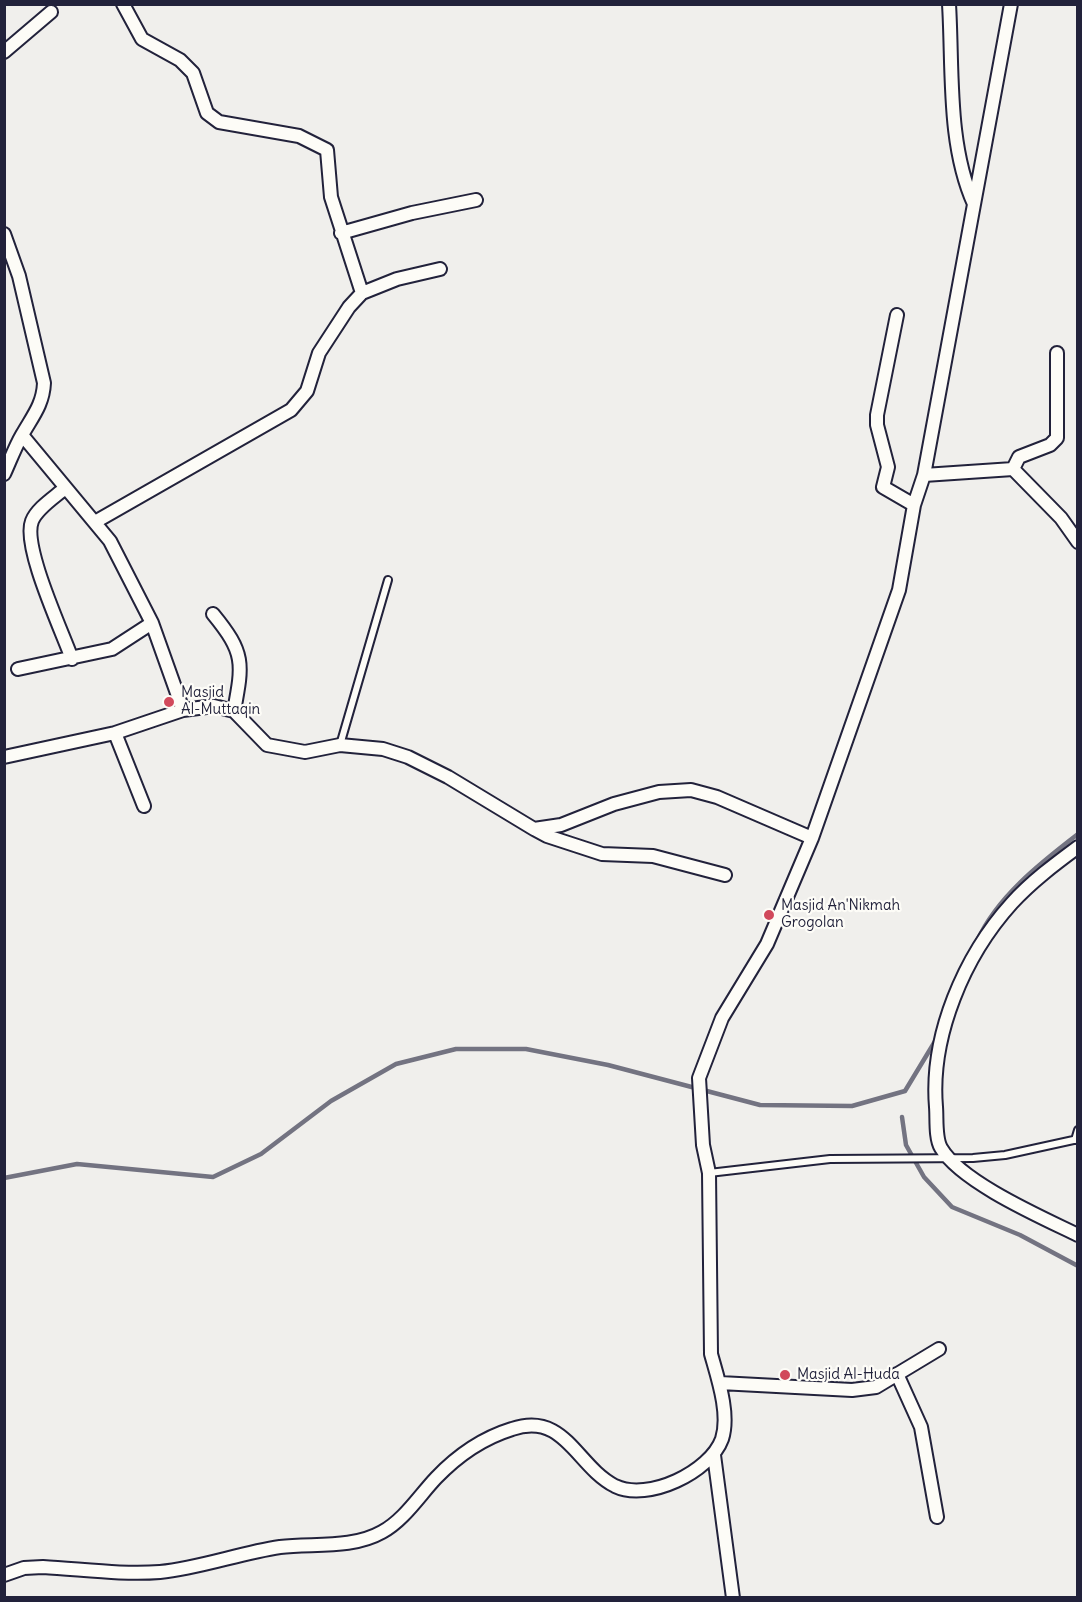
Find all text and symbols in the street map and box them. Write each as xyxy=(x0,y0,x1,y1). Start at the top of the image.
place label: Masjid Al-Muttaqin xyxy=(181,684,260,719)
marker: Masjid Al-Muttaqin xyxy=(162,695,176,709)
place label: Masjid An'Nikmah Grogolan xyxy=(781,897,900,932)
marker: Masjid An'Nikmah Grogolan xyxy=(762,908,776,922)
place label: Masjid Al-Huda xyxy=(797,1366,900,1384)
marker: Masjid Al-Huda xyxy=(778,1368,792,1382)

